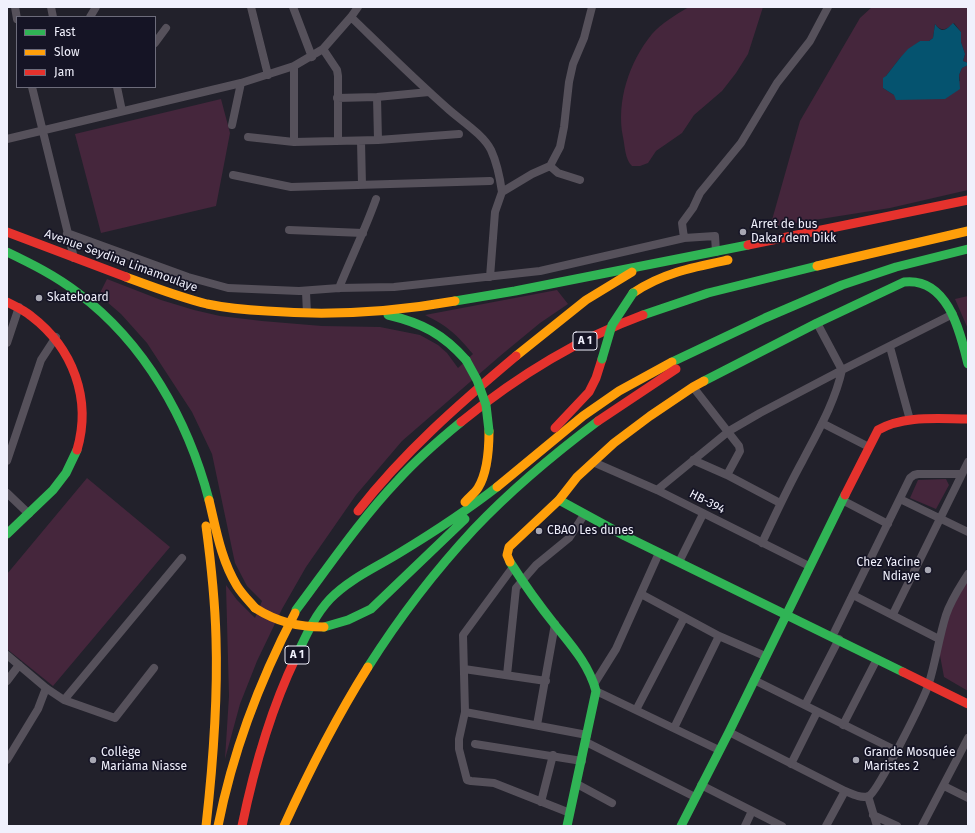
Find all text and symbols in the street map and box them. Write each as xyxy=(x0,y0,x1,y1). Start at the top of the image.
legend xyxy=(16,16,156,88)
text: Fast xyxy=(54,25,76,39)
text: Slow xyxy=(54,45,80,59)
text: Jam xyxy=(54,65,74,79)
place label: Arret de bus Dakar dem Dikk xyxy=(751,218,836,246)
street label: Avenue Seydina Limamoulaye xyxy=(42,227,200,295)
marker: Arret de bus Dakar dem Dikk xyxy=(738,227,748,237)
place label: Skateboard xyxy=(47,291,109,305)
marker: Skateboard xyxy=(34,293,44,303)
road number: A 1 xyxy=(573,332,597,350)
street label: HB-394 xyxy=(687,487,727,517)
place label: CBAO Les dunes xyxy=(547,524,634,538)
marker: CBAO Les dunes xyxy=(534,526,544,536)
place label: Chez Yacine Ndiaye xyxy=(857,556,920,584)
marker: Chez Yacine Ndiaye xyxy=(923,565,933,575)
road number: A 1 xyxy=(285,646,309,664)
place label: Collège Mariama Niasse xyxy=(101,746,187,774)
place label: Grande Mosquée Maristes 2 xyxy=(864,746,955,774)
marker: Collège Mariama Niasse xyxy=(88,755,98,765)
marker: Grande Mosquée Maristes 2 xyxy=(851,755,861,765)

